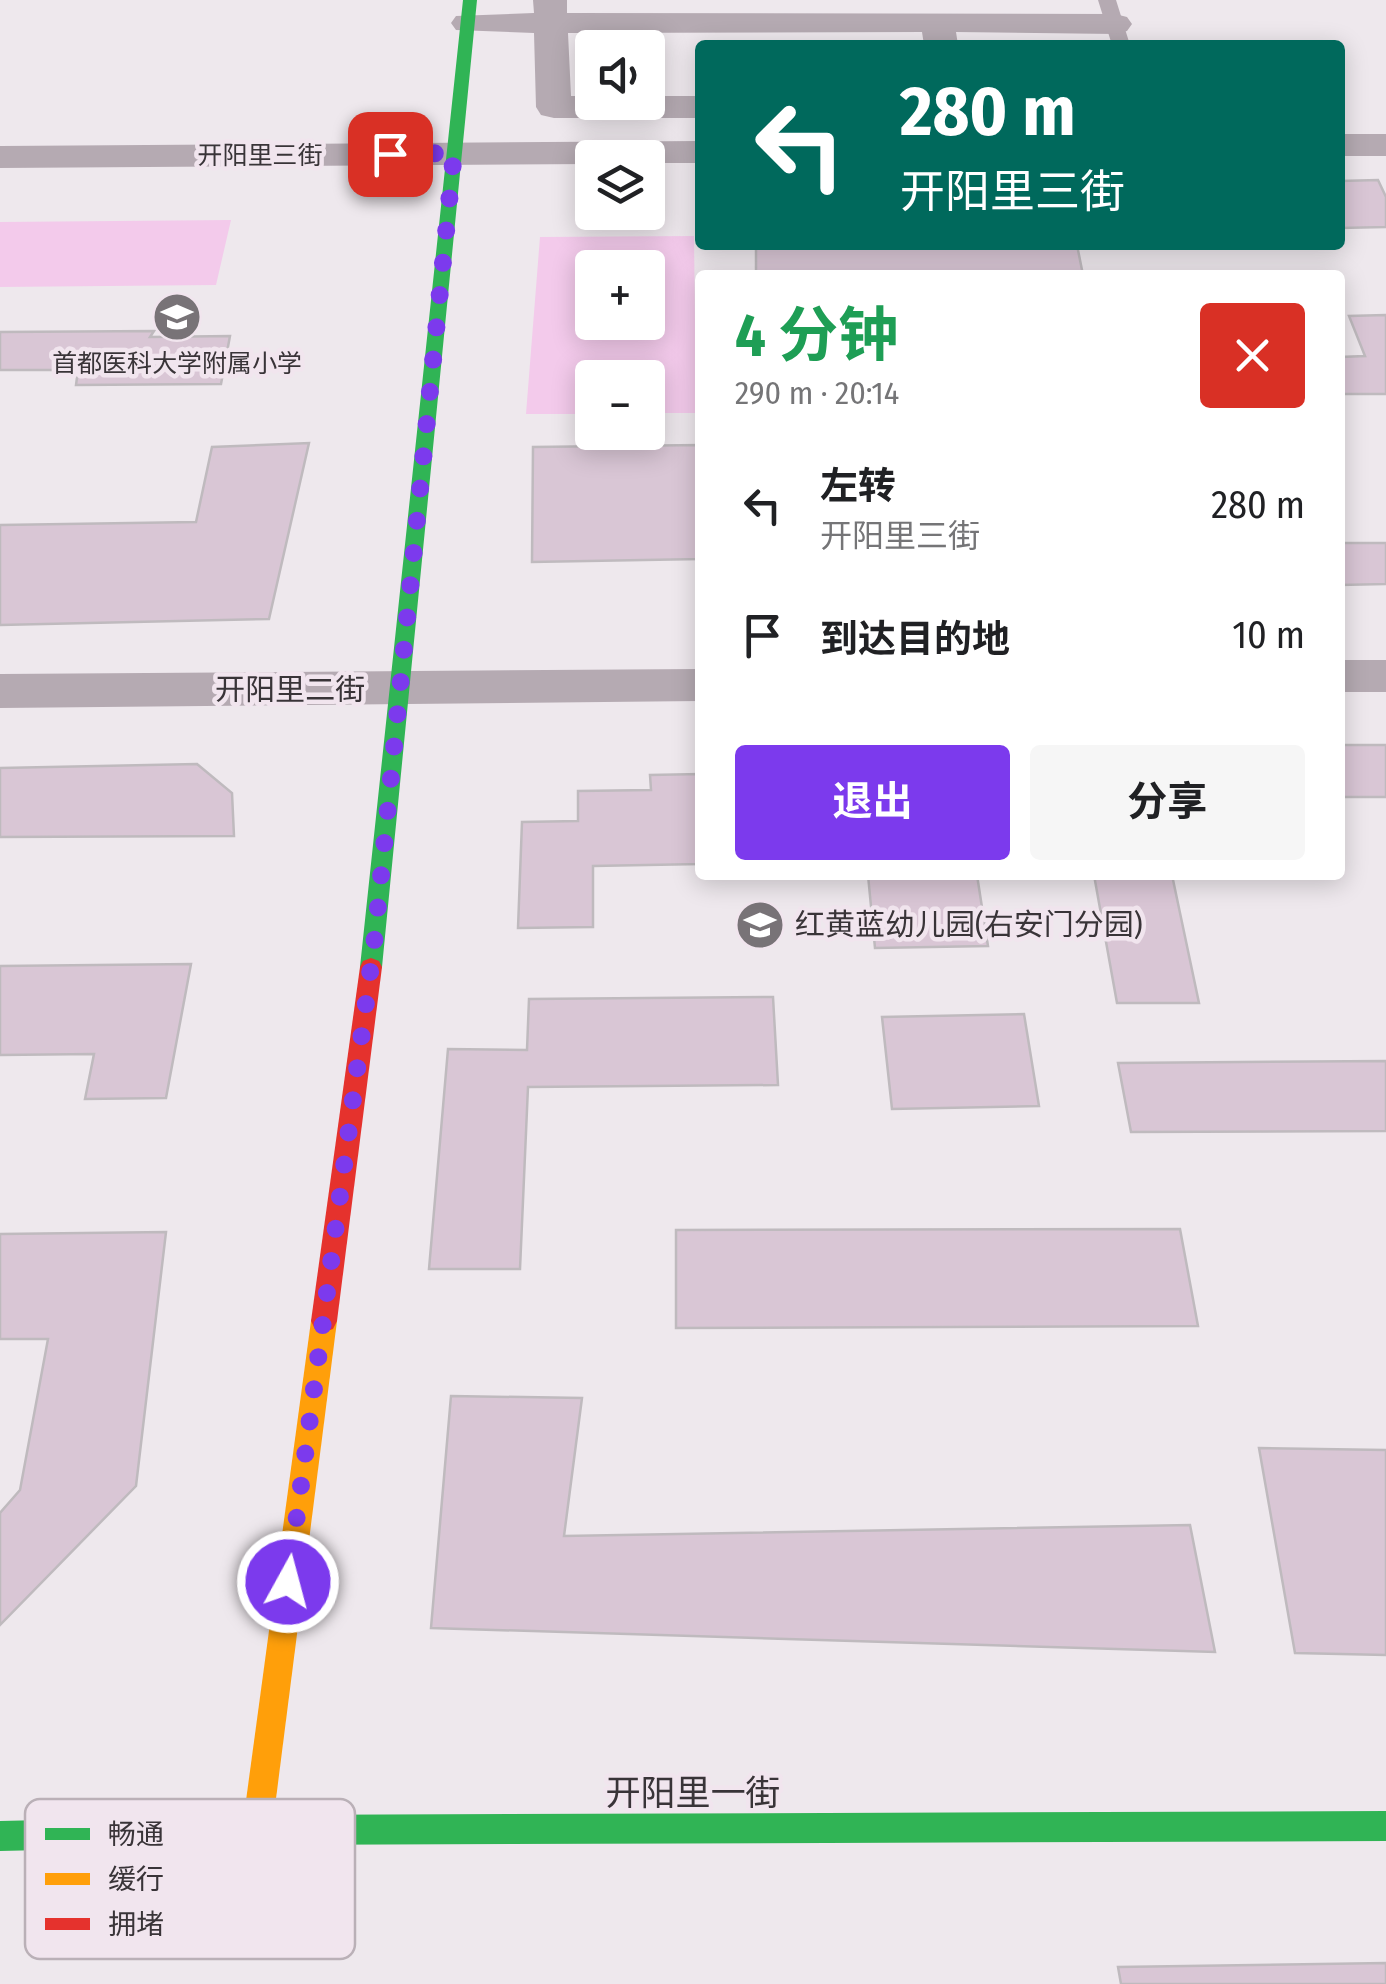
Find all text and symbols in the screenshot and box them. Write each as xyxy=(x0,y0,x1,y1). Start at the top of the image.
map controls xyxy=(575,30,665,450)
button: sound xyxy=(575,30,665,120)
text: 280 m xyxy=(900,70,1076,154)
icon: left xyxy=(735,80,865,210)
pin xyxy=(348,112,433,197)
icon: arrive xyxy=(363,127,418,182)
button: layers xyxy=(575,140,665,230)
street label: 开阳里三街 xyxy=(197,141,323,171)
text: 开阳里三街 xyxy=(900,165,1125,219)
button: + xyxy=(575,250,665,340)
school or university icon: 首都医科大学附属小学 xyxy=(151,291,203,343)
text: 4 分钟 xyxy=(735,300,898,372)
button: close xyxy=(1200,303,1305,408)
place label: 首都医科大学附属小学 xyxy=(52,349,302,379)
button: − xyxy=(575,360,665,450)
text: 290 m · 20:14 xyxy=(735,374,899,412)
text: 左转 xyxy=(820,463,896,509)
icon: left xyxy=(735,478,790,533)
text: 280 m xyxy=(1211,482,1305,528)
text: 开阳里三街 xyxy=(820,517,980,555)
icon: arrive xyxy=(735,608,790,663)
text: 10 m xyxy=(1232,612,1305,658)
text: 到达目的地 xyxy=(820,616,1010,662)
street label: 开阳里二街 xyxy=(215,672,365,708)
button: 退出 xyxy=(735,745,1010,860)
button: 分享 xyxy=(1030,745,1305,860)
school or university icon: 红黄蓝幼儿园(右安门分园) xyxy=(734,899,786,951)
place label: 红黄蓝幼儿园(右安门分园) xyxy=(795,907,1143,943)
position arrow xyxy=(236,1530,340,1634)
street label: 开阳里一街 xyxy=(605,1772,781,1814)
legend xyxy=(25,1799,355,1959)
text: 畅通 xyxy=(108,1818,164,1851)
text: 缓行 xyxy=(108,1863,164,1896)
text: 拥堵 xyxy=(108,1908,164,1941)

